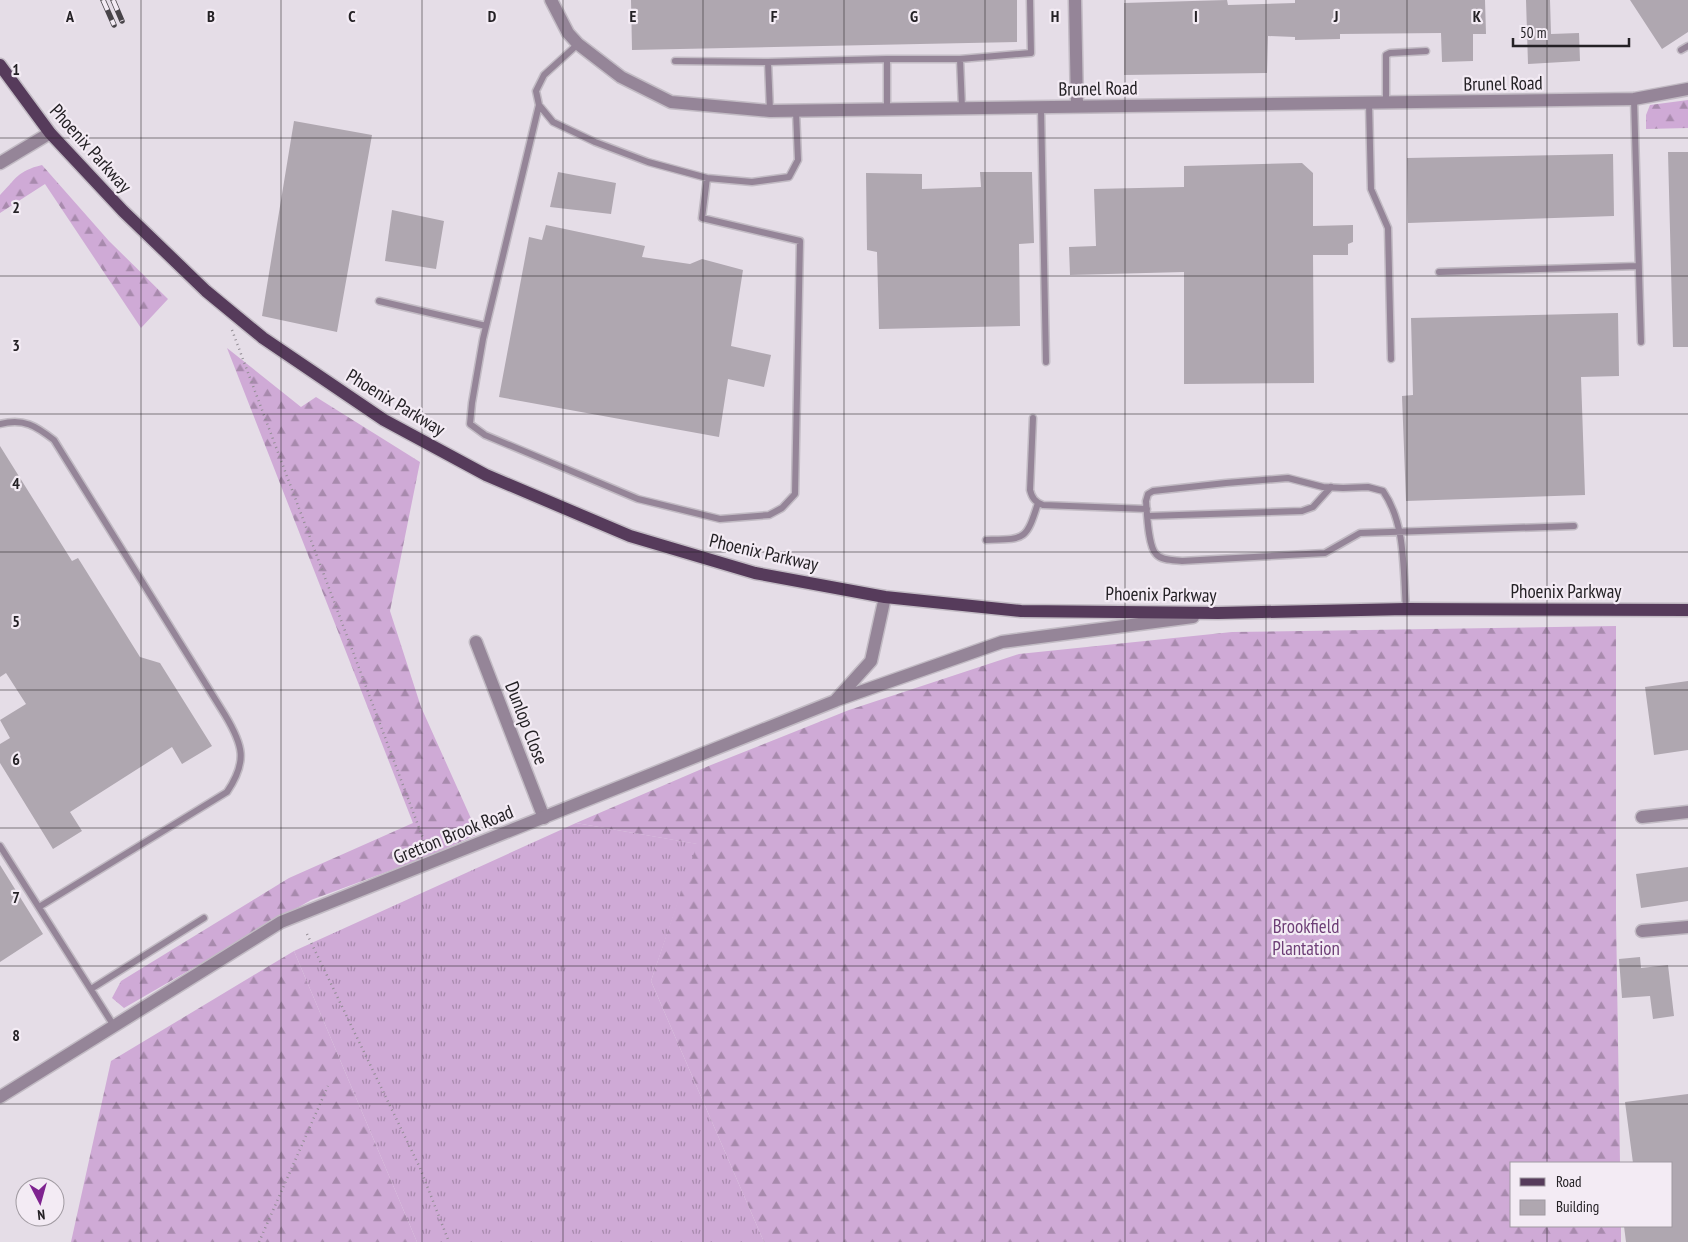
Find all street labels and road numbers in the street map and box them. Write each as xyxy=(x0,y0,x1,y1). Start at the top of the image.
street label: Brunel Road xyxy=(1463,70,1543,96)
street label: Brunel Road xyxy=(1058,75,1138,101)
street label: Phoenix Parkway xyxy=(45,99,138,198)
street label: Phoenix Parkway xyxy=(342,363,450,441)
street label: Phoenix Parkway xyxy=(707,528,822,576)
street label: Phoenix Parkway xyxy=(1510,579,1622,603)
street label: Phoenix Parkway xyxy=(1105,581,1218,607)
street label: Dunlop Close xyxy=(500,678,554,768)
street label: Gretton Brook Road xyxy=(390,799,516,869)

